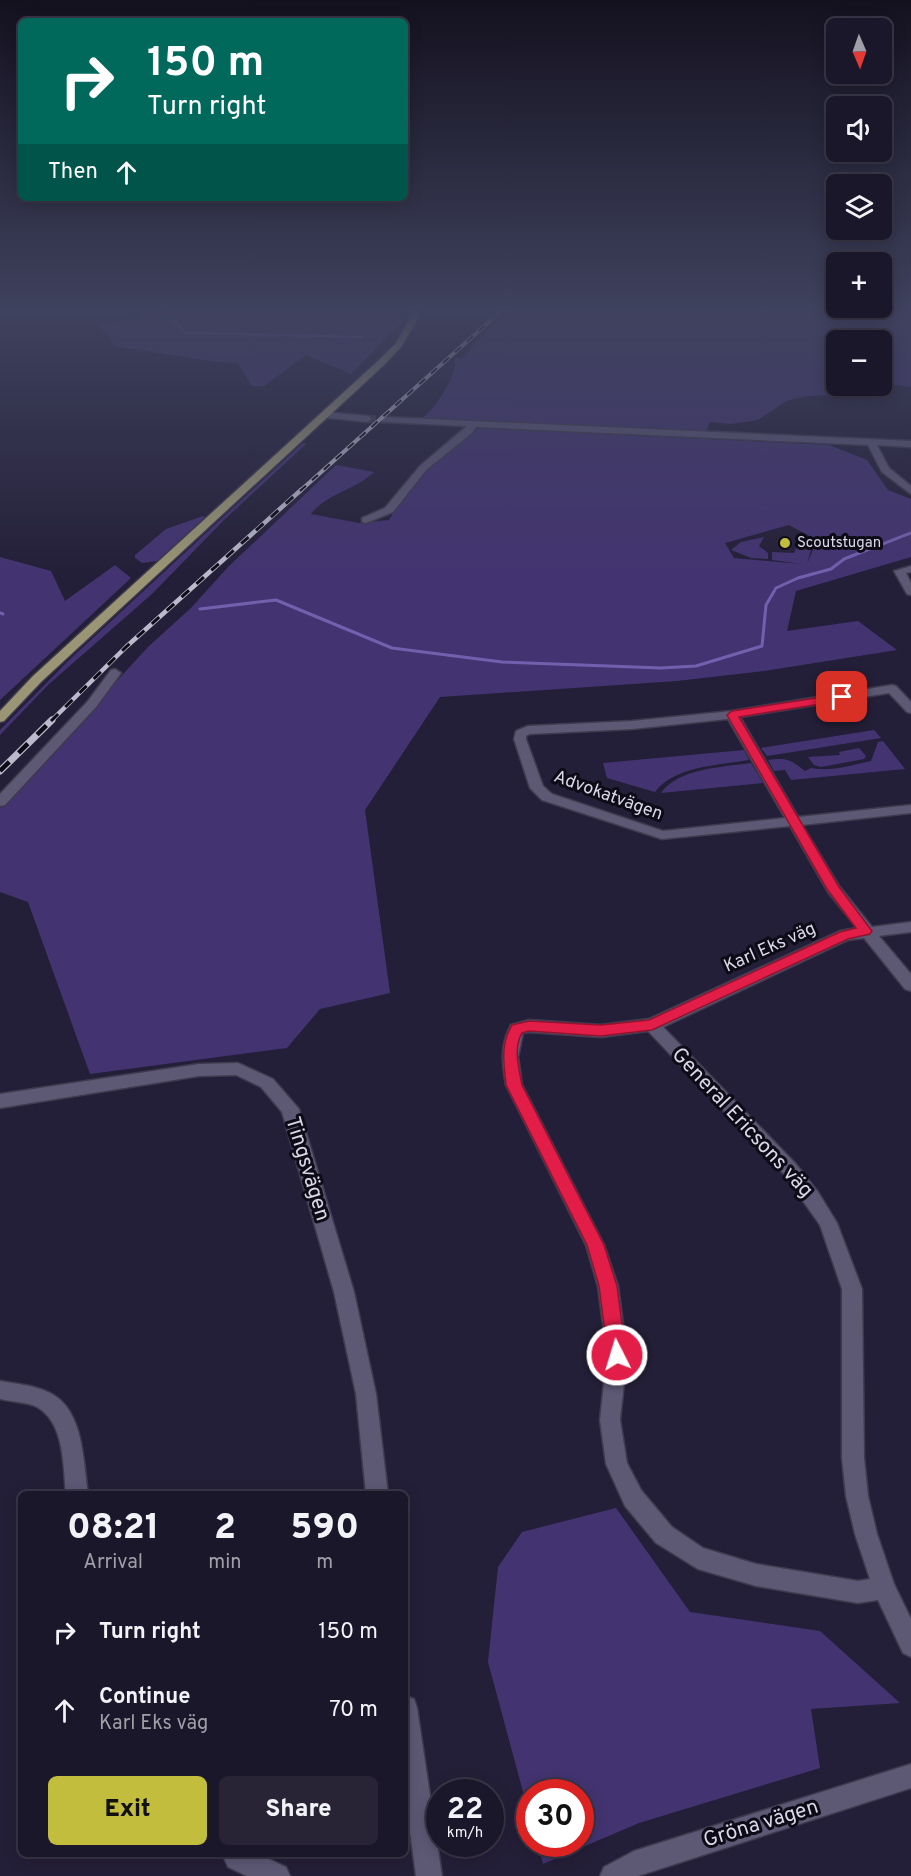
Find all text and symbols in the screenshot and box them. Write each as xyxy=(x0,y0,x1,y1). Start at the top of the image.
north arrow xyxy=(826,18,892,84)
map controls xyxy=(826,18,892,396)
text: 150 m xyxy=(147,38,264,91)
icon: right xyxy=(48,42,126,120)
text: Turn right xyxy=(147,90,266,124)
button: sound xyxy=(826,96,892,162)
icon: ahead xyxy=(110,156,143,189)
text: Then xyxy=(48,159,98,186)
button: layers xyxy=(826,174,892,240)
button: + xyxy=(826,252,892,318)
button: − xyxy=(826,330,892,396)
place label: Scoutstugan xyxy=(797,534,881,553)
marker: Scoutstugan xyxy=(778,536,792,550)
pin xyxy=(816,671,867,722)
icon: arrive xyxy=(825,680,858,713)
street label: Advokatvägen xyxy=(550,766,666,826)
street label: Karl Eks väg xyxy=(720,918,820,978)
street label: General Ericsons väg xyxy=(665,1042,819,1204)
street label: Tingsvägen xyxy=(278,1114,336,1224)
position arrow xyxy=(585,1323,649,1387)
text: 08:21 xyxy=(67,1506,159,1552)
text: 2 xyxy=(214,1506,236,1552)
text: 590 xyxy=(291,1506,359,1552)
text: Arrival xyxy=(83,1550,143,1576)
text: min xyxy=(208,1550,242,1576)
text: m xyxy=(316,1550,333,1576)
icon: right xyxy=(48,1616,81,1649)
text: Turn right xyxy=(99,1619,201,1646)
text: 150 m xyxy=(318,1619,378,1646)
text: Continue xyxy=(99,1684,190,1711)
icon: ahead xyxy=(48,1694,81,1727)
text: 70 m xyxy=(329,1697,378,1724)
text: Karl Eks väg xyxy=(99,1711,208,1737)
button: Exit xyxy=(48,1776,207,1845)
button: Share xyxy=(219,1776,378,1845)
speed limit sign: 30 xyxy=(516,1779,594,1857)
text: 22 xyxy=(447,1792,483,1829)
street label: Gröna vägen xyxy=(700,1794,822,1854)
text: km/h xyxy=(447,1824,483,1843)

